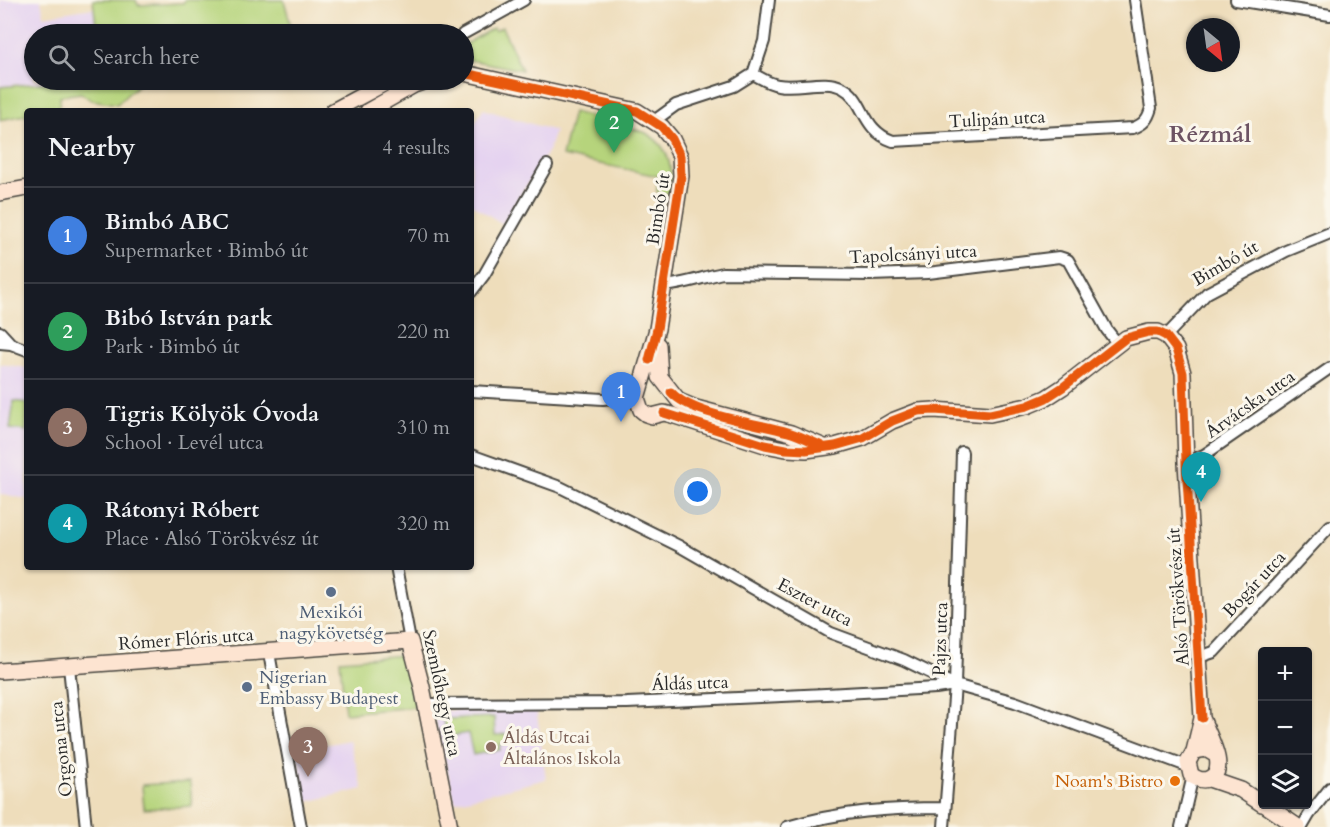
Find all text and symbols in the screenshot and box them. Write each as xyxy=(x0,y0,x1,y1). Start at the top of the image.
north arrow xyxy=(1186,18,1240,72)
search box xyxy=(24,24,474,90)
icon: search xyxy=(45,41,78,74)
text: Search here xyxy=(93,42,200,72)
pin: 2 xyxy=(594,104,634,153)
street label: Tulipán utca xyxy=(948,104,1046,135)
district label: Rézmál xyxy=(1169,118,1251,151)
text: Nearby xyxy=(48,130,136,165)
text: 4 results xyxy=(382,134,450,161)
street label: Bimbó út xyxy=(640,171,677,247)
text: Bimbó ABC xyxy=(105,207,229,237)
text: 1 xyxy=(62,222,73,249)
text: 70 m xyxy=(407,222,450,249)
street label: Bimbó út xyxy=(1188,234,1263,292)
text: Supermarket · Bimbó út xyxy=(105,237,308,264)
street label: Tapolcsányi utca xyxy=(848,239,978,270)
text: Bibó István park xyxy=(105,303,273,333)
text: 2 xyxy=(62,318,73,345)
text: 220 m xyxy=(397,318,450,345)
text: Park · Bimbó út xyxy=(105,333,240,360)
street label: Árvácska utca xyxy=(1200,364,1300,445)
pin: 1 xyxy=(602,372,640,422)
text: Tigris Kölyök Óvoda xyxy=(105,399,319,429)
text: 3 xyxy=(62,414,73,441)
text: 310 m xyxy=(397,414,450,441)
text: School · Levél utca xyxy=(105,429,264,456)
pin: 4 xyxy=(1182,452,1220,502)
your location xyxy=(683,477,712,506)
text: Rátonyi Róbert xyxy=(105,495,259,525)
text: 4 xyxy=(62,510,73,537)
text: 320 m xyxy=(397,510,450,537)
text: Place · Alsó Törökvész út xyxy=(105,525,319,552)
street label: Alsó Törökvész út xyxy=(1161,527,1196,667)
street label: Bogár utca xyxy=(1217,545,1292,623)
street label: Eszter utca xyxy=(773,572,857,633)
marker: Mexikói nagykövetség xyxy=(324,585,338,599)
place label: Mexikói nagykövetség xyxy=(279,600,384,646)
street label: Pajzs utca xyxy=(927,601,954,676)
street label: Rómer Flóris utca xyxy=(118,622,255,657)
street label: Szemlőhegy utca xyxy=(416,628,467,759)
map controls xyxy=(1258,647,1312,809)
button: + xyxy=(1258,647,1312,701)
place label: Nigerian Embassy Budapest xyxy=(259,665,398,711)
street label: Áldás utca xyxy=(651,670,729,697)
marker: Nigerian Embassy Budapest xyxy=(240,680,254,694)
street label: Orgona utca xyxy=(44,700,79,798)
button: − xyxy=(1258,701,1312,755)
place label: Áldás Utcai Általános Iskola xyxy=(503,725,621,771)
pin: 3 xyxy=(288,728,328,777)
marker: Áldás Utcai Általános Iskola xyxy=(484,740,498,754)
button: layers xyxy=(1258,755,1312,809)
place label: Noam's Bistro xyxy=(1055,769,1163,794)
marker: Noam's Bistro xyxy=(1168,774,1182,788)

